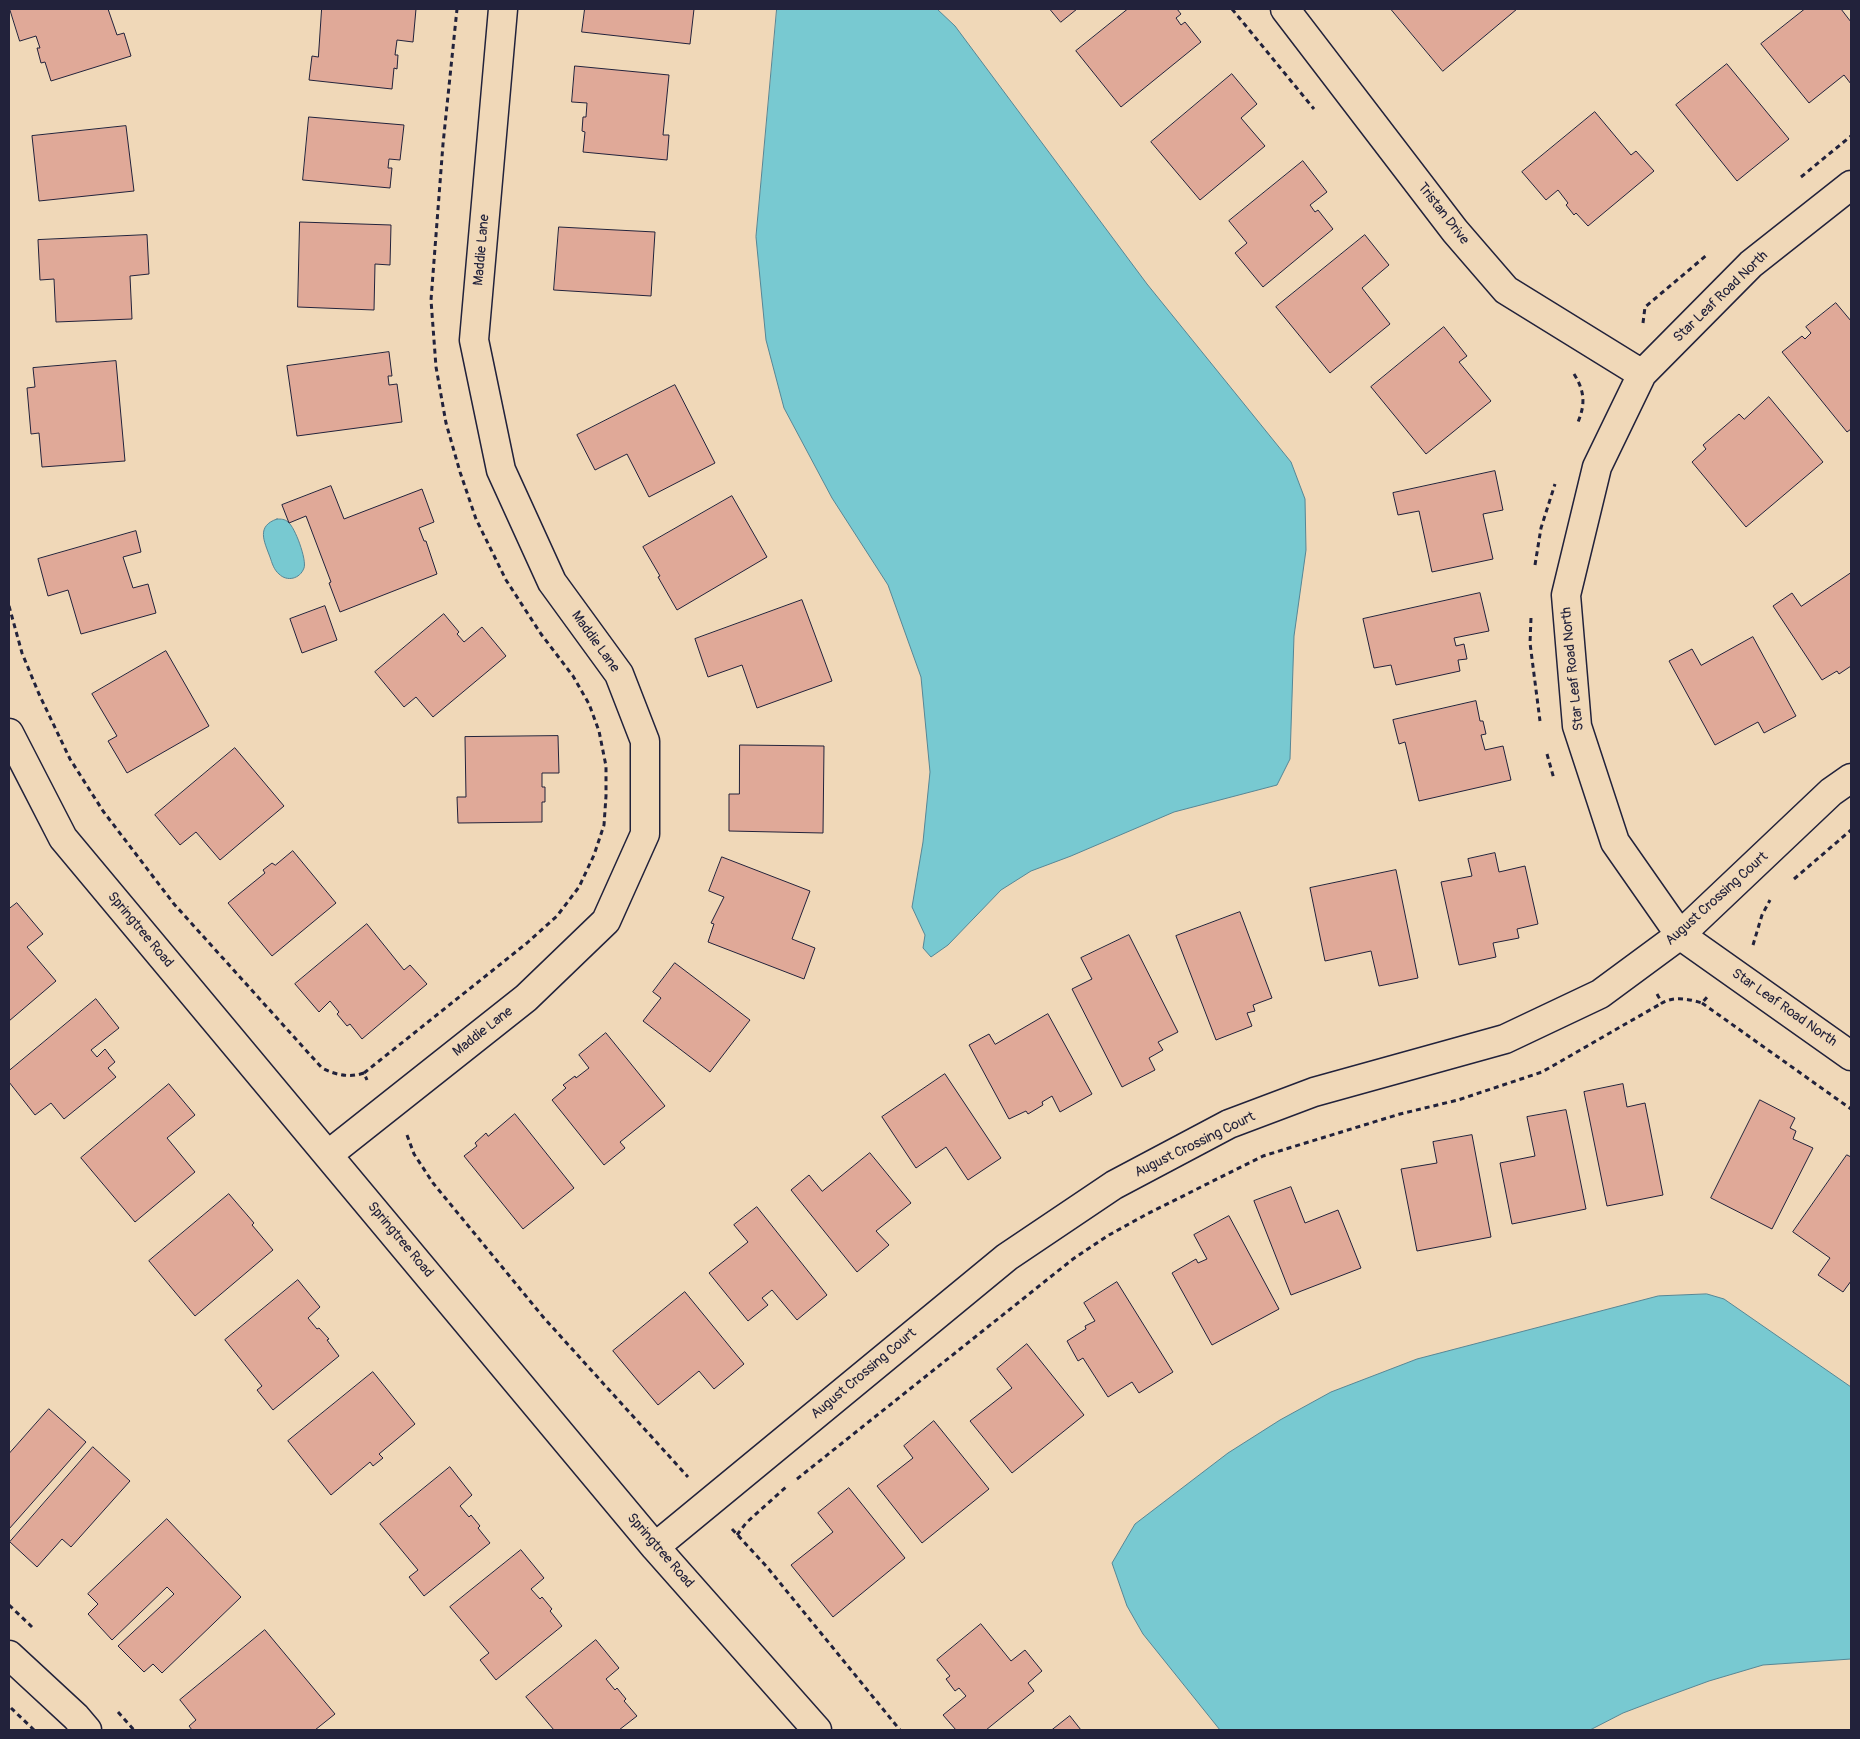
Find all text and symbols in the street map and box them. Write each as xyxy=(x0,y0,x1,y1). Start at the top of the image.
street label: Tristan Drive xyxy=(1414,180,1472,248)
street label: Maddie Lane xyxy=(471,214,493,286)
street label: Star Leaf Road North xyxy=(1670,248,1772,346)
street label: Star Leaf Road North xyxy=(1558,606,1588,732)
street label: Maddie Lane xyxy=(567,608,623,676)
street label: August Crossing Court xyxy=(1662,849,1772,949)
street label: Springtree Road xyxy=(104,889,176,971)
street label: Star Leaf Road North xyxy=(1728,965,1840,1051)
street label: Maddie Lane xyxy=(450,1003,516,1061)
street label: August Crossing Court xyxy=(1132,1108,1258,1182)
street label: Springtree Road xyxy=(364,1199,436,1281)
street label: August Crossing Court xyxy=(808,1325,920,1423)
street label: Springtree Road xyxy=(623,1510,697,1592)

